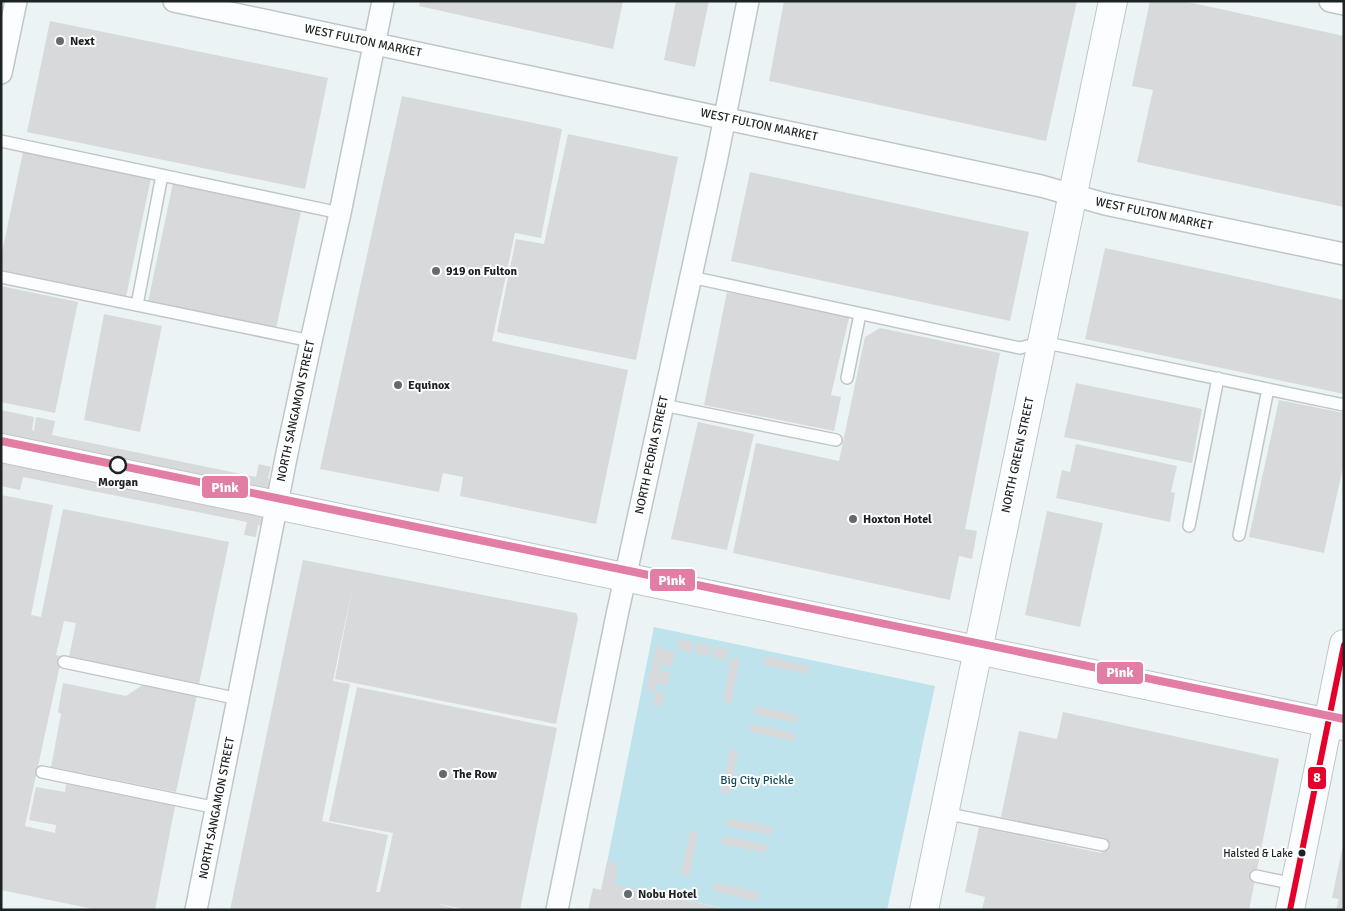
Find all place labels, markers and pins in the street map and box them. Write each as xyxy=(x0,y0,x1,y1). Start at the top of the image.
place label: Next xyxy=(70,34,95,49)
marker: Next xyxy=(54,35,66,47)
place label: 919 on Fulton xyxy=(446,264,517,279)
marker: 919 on Fulton xyxy=(430,265,442,277)
place label: Equinox xyxy=(408,378,450,393)
marker: Equinox xyxy=(392,379,404,391)
marker: Morgan xyxy=(109,456,127,474)
place label: Morgan xyxy=(98,475,138,490)
place label: Hoxton Hotel xyxy=(863,512,932,527)
marker: Hoxton Hotel xyxy=(847,513,859,525)
place label: The Row xyxy=(453,767,498,782)
marker: The Row xyxy=(437,768,449,780)
place label: Halsted & Lake xyxy=(1223,847,1293,860)
marker: Halsted & Lake xyxy=(1297,848,1307,858)
place label: Nobu Hotel xyxy=(638,887,697,902)
marker: Nobu Hotel xyxy=(622,888,634,900)

